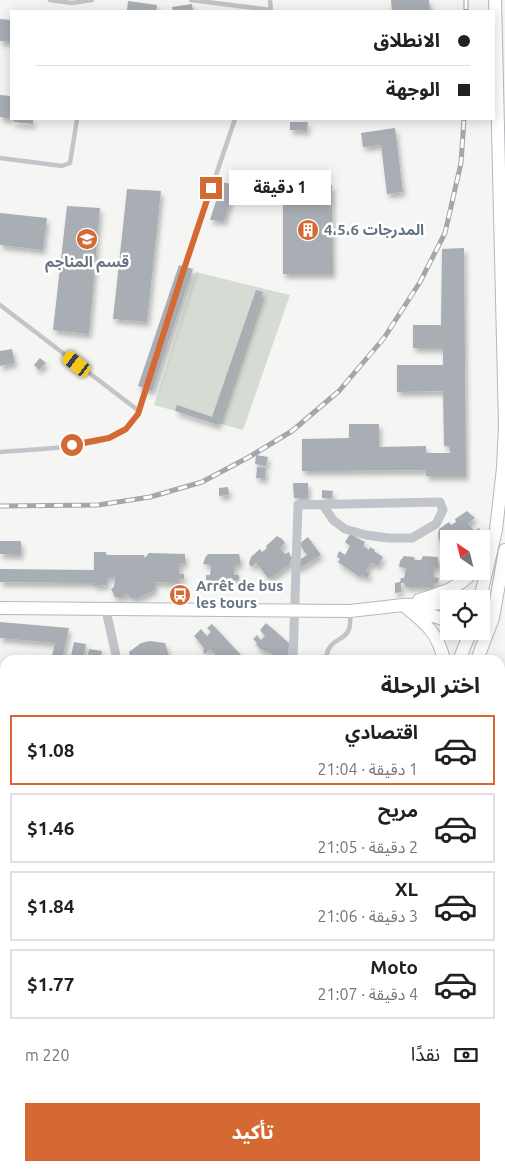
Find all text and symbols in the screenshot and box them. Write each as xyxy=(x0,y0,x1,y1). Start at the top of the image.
text: الانطلاق xyxy=(374,29,440,51)
text: الوجهة xyxy=(386,78,440,100)
callout: 1 دقيقة xyxy=(228,170,331,206)
route end xyxy=(200,177,222,199)
text: 1 دقيقة xyxy=(253,178,307,196)
building icon: المدرجات 4،5،6 xyxy=(296,218,320,242)
place label: المدرجات 4،5،6 xyxy=(324,221,424,239)
school or university icon: قسم المناجم xyxy=(75,227,99,251)
place label: قسم المناجم xyxy=(45,253,129,273)
car xyxy=(60,349,93,379)
route start xyxy=(61,434,83,456)
north arrow xyxy=(440,530,490,580)
map controls xyxy=(440,530,490,640)
place label: Arrêt de bus les tours xyxy=(196,577,283,611)
bus stop icon: Arrêt de bus les tours xyxy=(168,583,192,607)
button: locate xyxy=(440,590,490,640)
text: اختر الرحلة xyxy=(381,672,480,697)
text: اقتصادي xyxy=(345,721,418,743)
icon: car xyxy=(433,728,478,773)
text: $1.08 xyxy=(27,739,75,761)
text: 1 دقيقة · 21:04 xyxy=(318,760,418,778)
text: مريح xyxy=(378,799,418,821)
icon: car xyxy=(433,806,478,851)
text: $1.46 xyxy=(27,817,75,839)
text: 2 دقيقة · 21:05 xyxy=(318,838,418,856)
text: XL xyxy=(395,878,418,900)
icon: car xyxy=(433,884,478,929)
text: $1.84 xyxy=(27,895,75,917)
text: 3 دقيقة · 21:06 xyxy=(318,907,418,925)
text: Moto xyxy=(370,956,418,978)
icon: car xyxy=(433,962,478,1007)
text: $1.77 xyxy=(27,973,75,995)
text: 4 دقيقة · 21:07 xyxy=(318,985,418,1003)
icon: cash xyxy=(452,1041,480,1069)
text: نقدًا xyxy=(411,1043,440,1065)
text: 220 m xyxy=(25,1046,70,1064)
button: تأكيد xyxy=(25,1103,480,1161)

